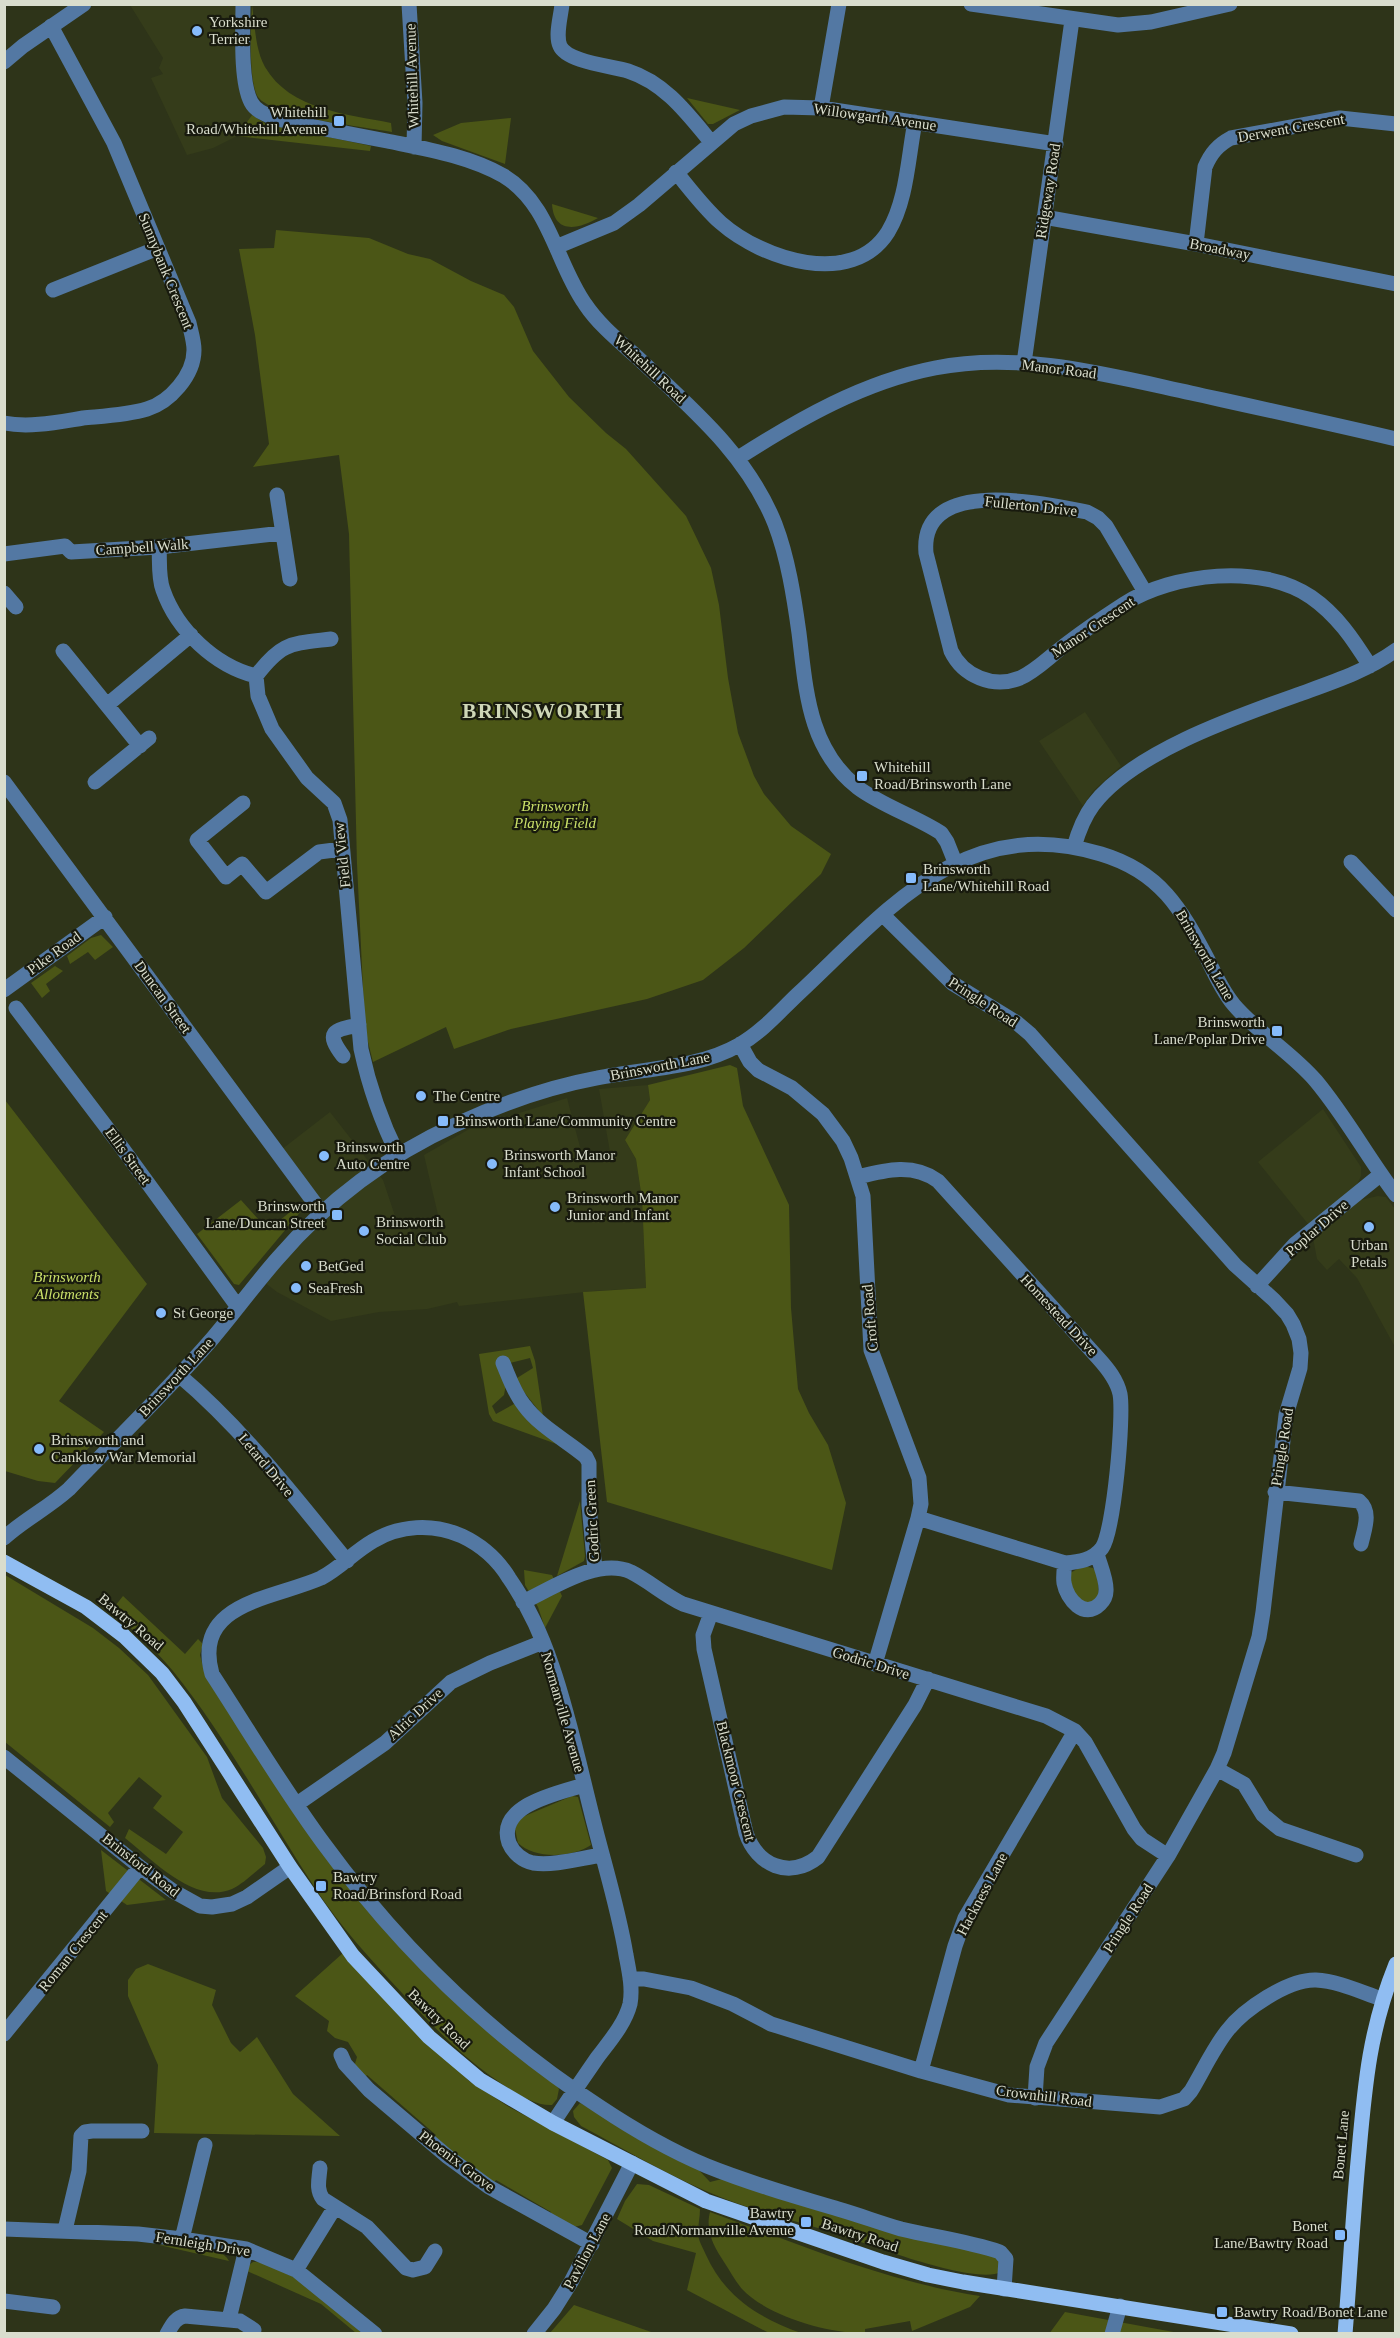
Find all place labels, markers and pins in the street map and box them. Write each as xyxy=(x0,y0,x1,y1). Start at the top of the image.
place label: Yorkshire Terrier xyxy=(209,14,268,47)
marker: Yorkshire Terrier xyxy=(190,24,204,38)
place label: Whitehill Road/Whitehill Avenue xyxy=(186,104,327,137)
marker: Whitehill Road/Whitehill Avenue xyxy=(332,114,346,128)
place label: Whitehill Road/Brinsworth Lane xyxy=(874,759,1011,792)
marker: Whitehill Road/Brinsworth Lane xyxy=(855,769,869,783)
place label: Brinsworth Lane/Whitehill Road xyxy=(923,861,1050,894)
marker: Brinsworth Lane/Whitehill Road xyxy=(904,871,918,885)
place label: Brinsworth Lane/Poplar Drive xyxy=(1154,1014,1266,1047)
marker: Brinsworth Lane/Poplar Drive xyxy=(1270,1024,1284,1038)
place label: The Centre xyxy=(433,1088,500,1104)
marker: The Centre xyxy=(414,1089,428,1103)
place label: Brinsworth Lane/Community Centre xyxy=(455,1113,676,1129)
marker: Brinsworth Lane/Community Centre xyxy=(436,1114,450,1128)
place label: Brinsworth Auto Centre xyxy=(336,1139,410,1172)
place label: Brinsworth Manor Infant School xyxy=(504,1147,615,1180)
marker: Brinsworth Auto Centre xyxy=(317,1149,331,1163)
marker: Brinsworth Manor Infant School xyxy=(485,1157,499,1171)
place label: Brinsworth Manor Junior and Infant xyxy=(567,1190,678,1223)
place label: Brinsworth Lane/Duncan Street xyxy=(205,1198,326,1231)
marker: Brinsworth Manor Junior and Infant xyxy=(548,1200,562,1214)
marker: Brinsworth Lane/Duncan Street xyxy=(330,1208,344,1222)
place label: Brinsworth Social Club xyxy=(376,1214,446,1247)
marker: Urban Petals xyxy=(1362,1220,1376,1234)
marker: Brinsworth Social Club xyxy=(357,1224,371,1238)
place label: Urban Petals xyxy=(1350,1237,1388,1270)
place label: BetGed xyxy=(318,1258,364,1274)
marker: BetGed xyxy=(299,1259,313,1273)
place label: SeaFresh xyxy=(308,1280,363,1296)
marker: SeaFresh xyxy=(289,1281,303,1295)
place label: St George xyxy=(173,1305,233,1321)
marker: St George xyxy=(154,1306,168,1320)
place label: Brinsworth and Canklow War Memorial xyxy=(51,1432,196,1465)
marker: Brinsworth and Canklow War Memorial xyxy=(32,1442,46,1456)
place label: Bawtry Road/Brinsford Road xyxy=(333,1869,462,1902)
marker: Bawtry Road/Brinsford Road xyxy=(314,1879,328,1893)
place label: Bawtry Road/Normanville Avenue xyxy=(634,2205,794,2238)
marker: Bawtry Road/Normanville Avenue xyxy=(799,2215,813,2229)
place label: Bonet Lane/Bawtry Road xyxy=(1214,2218,1329,2251)
marker: Bonet Lane/Bawtry Road xyxy=(1333,2228,1347,2242)
place label: Bawtry Road/Bonet Lane xyxy=(1234,2304,1388,2320)
marker: Bawtry Road/Bonet Lane xyxy=(1215,2305,1229,2319)

